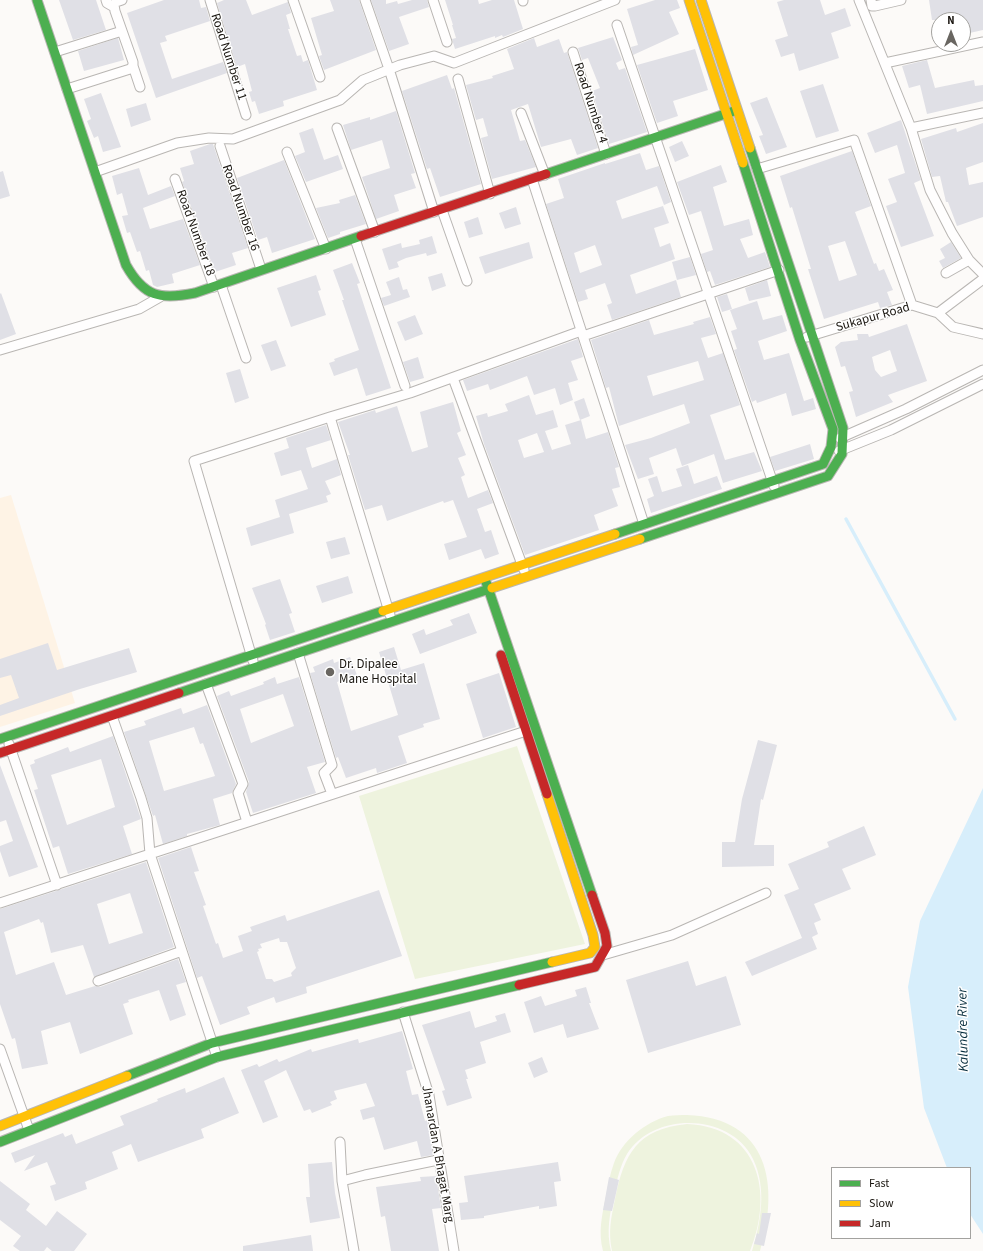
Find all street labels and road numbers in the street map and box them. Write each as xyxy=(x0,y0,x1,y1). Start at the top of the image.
street label: Road Number 11 xyxy=(207,12,249,102)
street label: Road Number 4 xyxy=(570,61,610,145)
street label: Road Number 16 xyxy=(218,163,262,253)
street label: Road Number 18 xyxy=(172,188,218,278)
street label: Sukapur Road xyxy=(834,300,912,336)
street label: Jhanardan A Bhagat Marg xyxy=(417,1084,457,1224)

